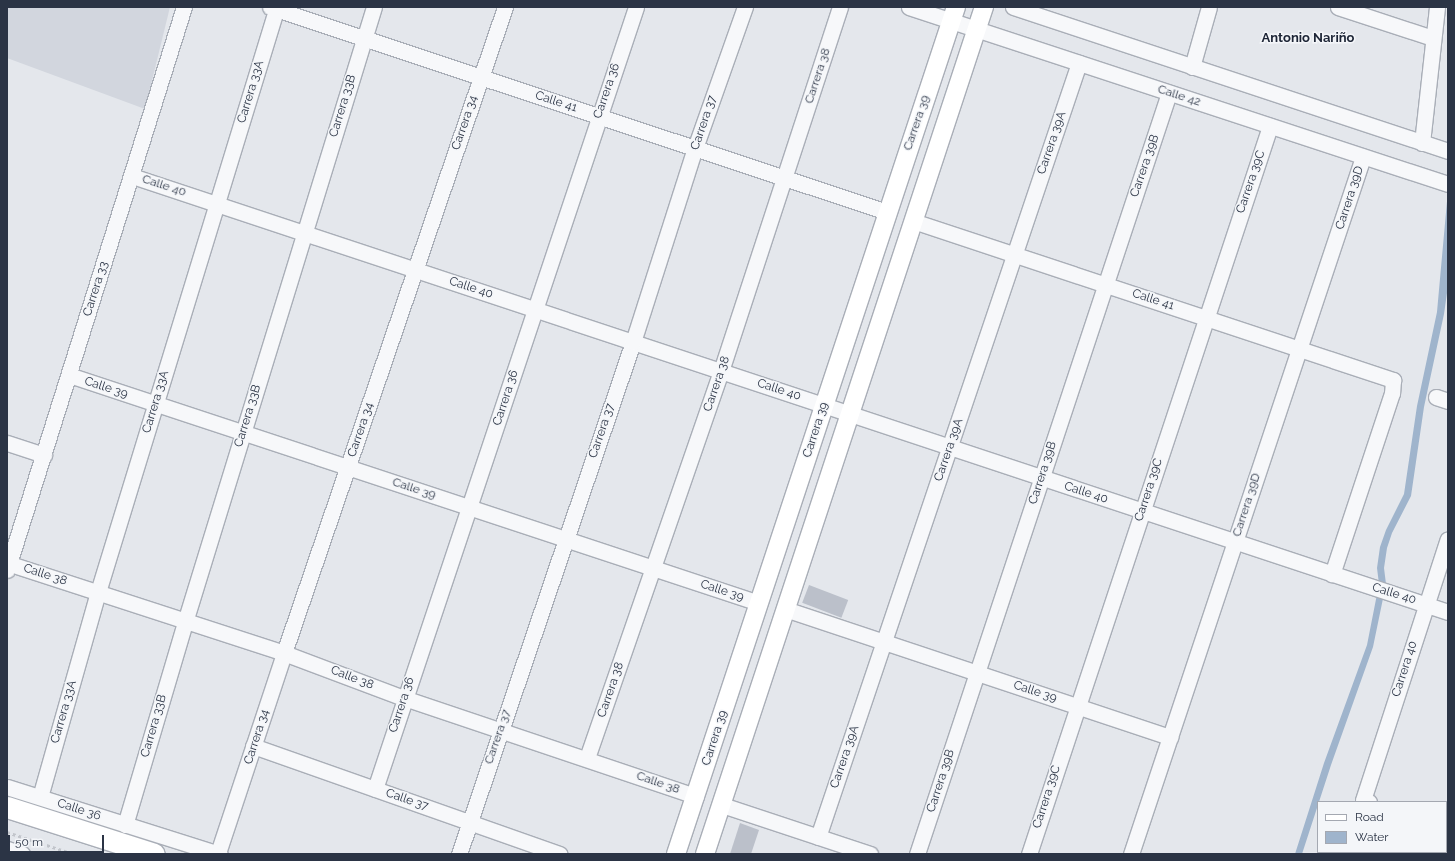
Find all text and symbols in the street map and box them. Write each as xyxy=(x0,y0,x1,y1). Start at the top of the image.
district label: Antonio Nariño xyxy=(1262,30,1354,46)
street label: Carrera 38 xyxy=(802,46,834,106)
street label: Carrera 33A xyxy=(235,59,267,125)
street label: Carrera 36 xyxy=(591,61,623,121)
street label: Carrera 33B xyxy=(327,73,359,139)
street label: Calle 42 xyxy=(1156,82,1202,110)
street label: Calle 41 xyxy=(533,88,579,116)
street label: Carrera 34 xyxy=(449,94,481,152)
street label: Carrera 37 xyxy=(688,94,720,152)
street label: Carrera 39 xyxy=(901,94,933,152)
street label: Carrera 39A xyxy=(1035,110,1069,176)
street label: Carrera 39B xyxy=(1128,133,1162,199)
street label: Carrera 39C xyxy=(1234,149,1268,215)
street label: Carrera 39D xyxy=(1333,164,1367,232)
street label: Calle 40 xyxy=(140,172,188,200)
street label: Carrera 33 xyxy=(80,260,112,318)
street label: Calle 40 xyxy=(447,274,495,302)
street label: Calle 41 xyxy=(1130,286,1176,314)
street label: Carrera 38 xyxy=(701,355,733,413)
street label: Carrera 36 xyxy=(490,368,522,428)
street label: Carrera 33A xyxy=(140,369,172,435)
street label: Calle 39 xyxy=(82,374,130,402)
street label: Calle 40 xyxy=(755,376,803,404)
street label: Carrera 33B xyxy=(232,383,264,449)
street label: Carrera 34 xyxy=(345,401,377,459)
street label: Carrera 39 xyxy=(800,401,832,459)
street label: Carrera 37 xyxy=(586,402,618,460)
street label: Carrera 39A xyxy=(932,417,966,483)
street label: Carrera 39B xyxy=(1026,440,1060,506)
street label: Carrera 39C xyxy=(1132,457,1166,523)
street label: Carrera 39D xyxy=(1230,471,1264,539)
street label: Calle 39 xyxy=(390,475,438,503)
street label: Calle 40 xyxy=(1062,479,1110,507)
street label: Calle 38 xyxy=(21,561,69,589)
street label: Calle 39 xyxy=(698,577,746,605)
street label: Calle 40 xyxy=(1370,580,1418,608)
street label: Carrera 40 xyxy=(1389,639,1421,699)
street label: Carrera 38 xyxy=(595,661,627,719)
street label: Calle 38 xyxy=(328,663,376,693)
street label: Carrera 36 xyxy=(386,675,418,735)
street label: Calle 39 xyxy=(1011,678,1059,706)
street label: Carrera 33A xyxy=(48,679,80,745)
street label: Carrera 33B xyxy=(138,693,170,759)
street label: Carrera 34 xyxy=(241,708,273,766)
street label: Carrera 37 xyxy=(482,708,514,766)
street label: Carrera 39 xyxy=(699,709,731,767)
street label: Carrera 39A xyxy=(828,724,862,790)
street label: Carrera 39B xyxy=(924,748,958,814)
street label: Carrera 39C xyxy=(1030,764,1064,830)
street label: Calle 38 xyxy=(634,769,682,797)
street label: Calle 37 xyxy=(384,786,430,814)
street label: Calle 36 xyxy=(55,796,103,824)
legend xyxy=(1317,801,1447,853)
text: Road xyxy=(1355,810,1384,824)
scale bar xyxy=(10,827,106,853)
text: Water xyxy=(1355,830,1389,844)
text: 50 m xyxy=(15,835,43,849)

